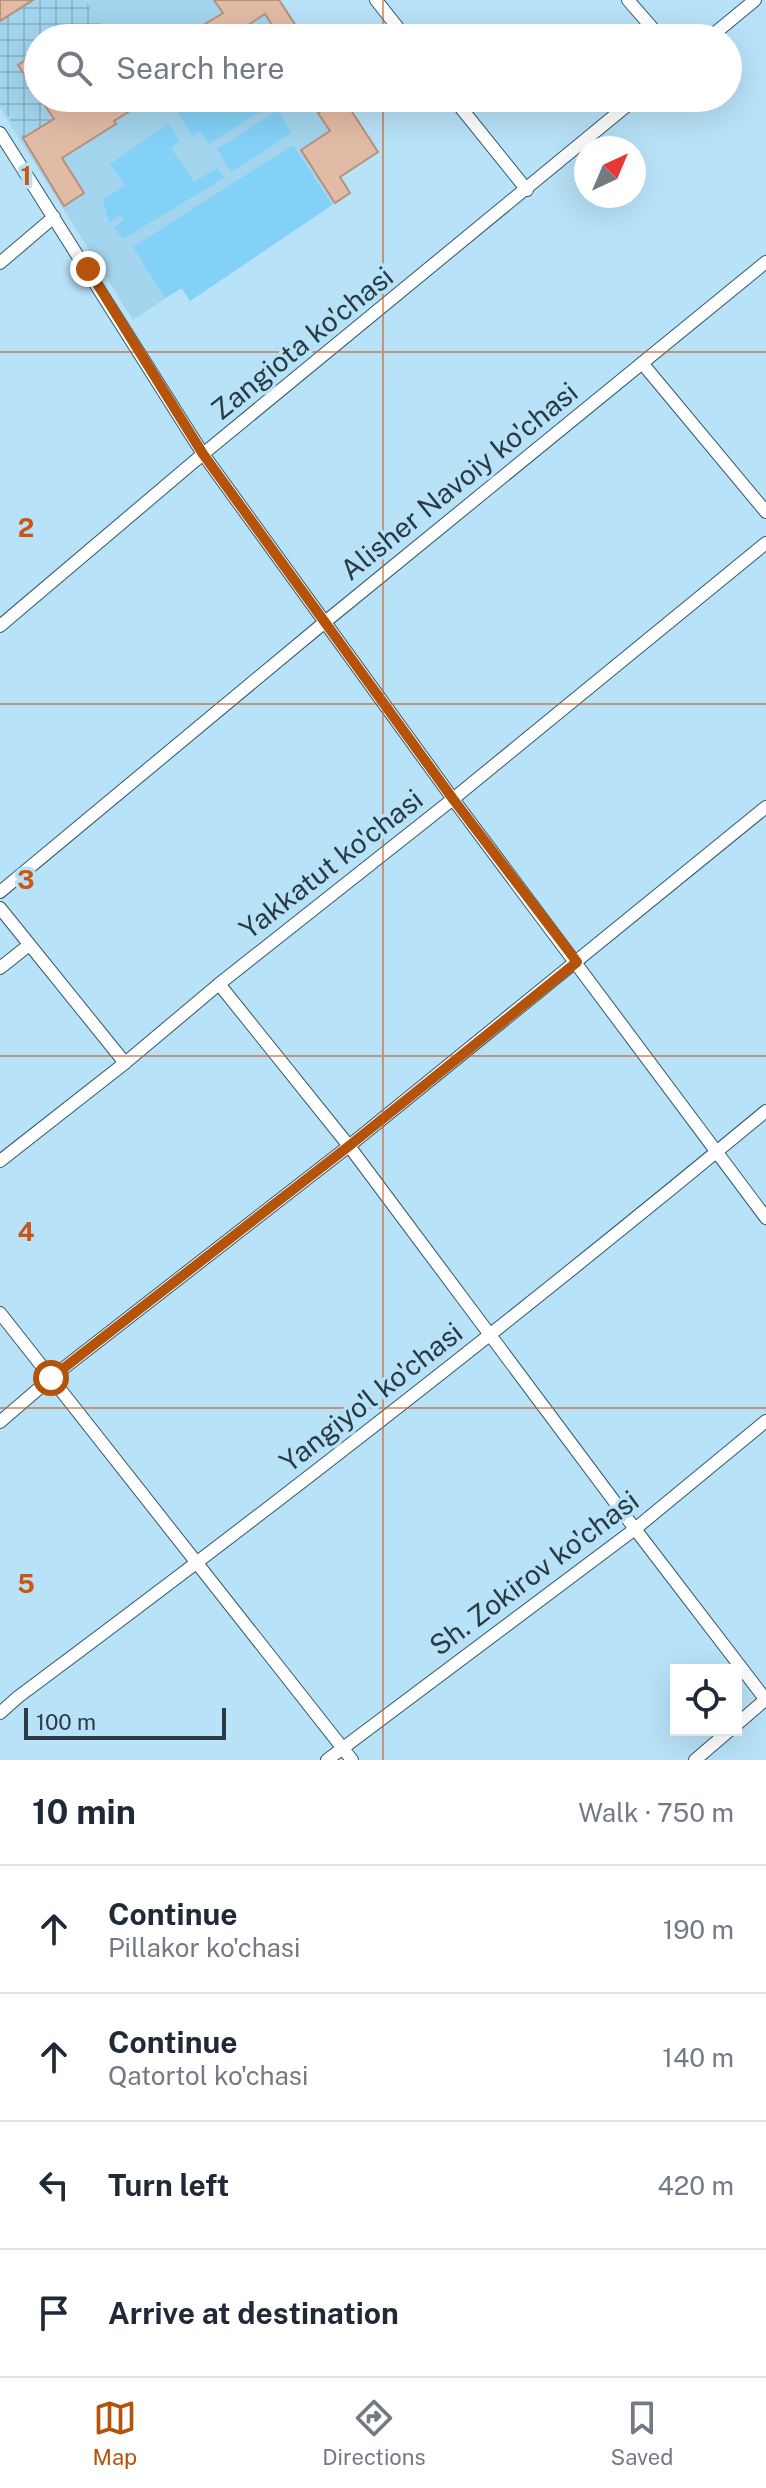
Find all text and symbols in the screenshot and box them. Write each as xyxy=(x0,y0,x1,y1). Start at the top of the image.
search box xyxy=(24,24,742,112)
icon: search xyxy=(52,46,96,90)
text: Search here xyxy=(116,50,284,86)
north arrow xyxy=(574,136,646,208)
text: 1 xyxy=(20,160,32,191)
route end xyxy=(70,251,106,287)
street label: Zangiota ko'chasi xyxy=(204,259,399,426)
street label: Alisher Navoiy ko'chasi xyxy=(334,375,584,586)
text: 2 xyxy=(18,512,34,543)
street label: Yakkatut ko'chasi xyxy=(233,782,429,945)
text: 3 xyxy=(17,864,35,895)
text: 4 xyxy=(17,1216,35,1247)
street label: Yangiyo'l ko'chasi xyxy=(273,1315,469,1478)
route start xyxy=(33,1360,69,1396)
street label: Sh. Zokirov ko'chasi xyxy=(423,1483,645,1662)
text: 5 xyxy=(17,1568,35,1599)
map controls xyxy=(670,1664,742,1736)
button: locate xyxy=(670,1664,742,1736)
scale bar xyxy=(24,1704,226,1740)
text: 100 m xyxy=(36,1709,96,1735)
text: 10 min xyxy=(32,1792,136,1832)
text: Walk · 750 m xyxy=(578,1797,734,1828)
text: Continue xyxy=(108,1896,238,1932)
icon: ahead xyxy=(32,1907,76,1951)
text: 190 m xyxy=(663,1914,734,1945)
text: Pillakor ko'chasi xyxy=(108,1932,300,1963)
text: Continue xyxy=(108,2024,238,2060)
icon: ahead xyxy=(32,2035,76,2079)
text: 140 m xyxy=(662,2042,734,2073)
text: Qatortol ko'chasi xyxy=(108,2060,308,2091)
icon: left xyxy=(32,2163,76,2207)
text: Turn left xyxy=(108,2167,229,2203)
text: 420 m xyxy=(657,2170,734,2201)
icon: arrive xyxy=(32,2291,76,2335)
text: Arrive at destination xyxy=(108,2295,399,2331)
tab: Map xyxy=(93,2396,137,2470)
tab: Directions xyxy=(322,2396,426,2470)
tab: Saved xyxy=(611,2396,673,2470)

